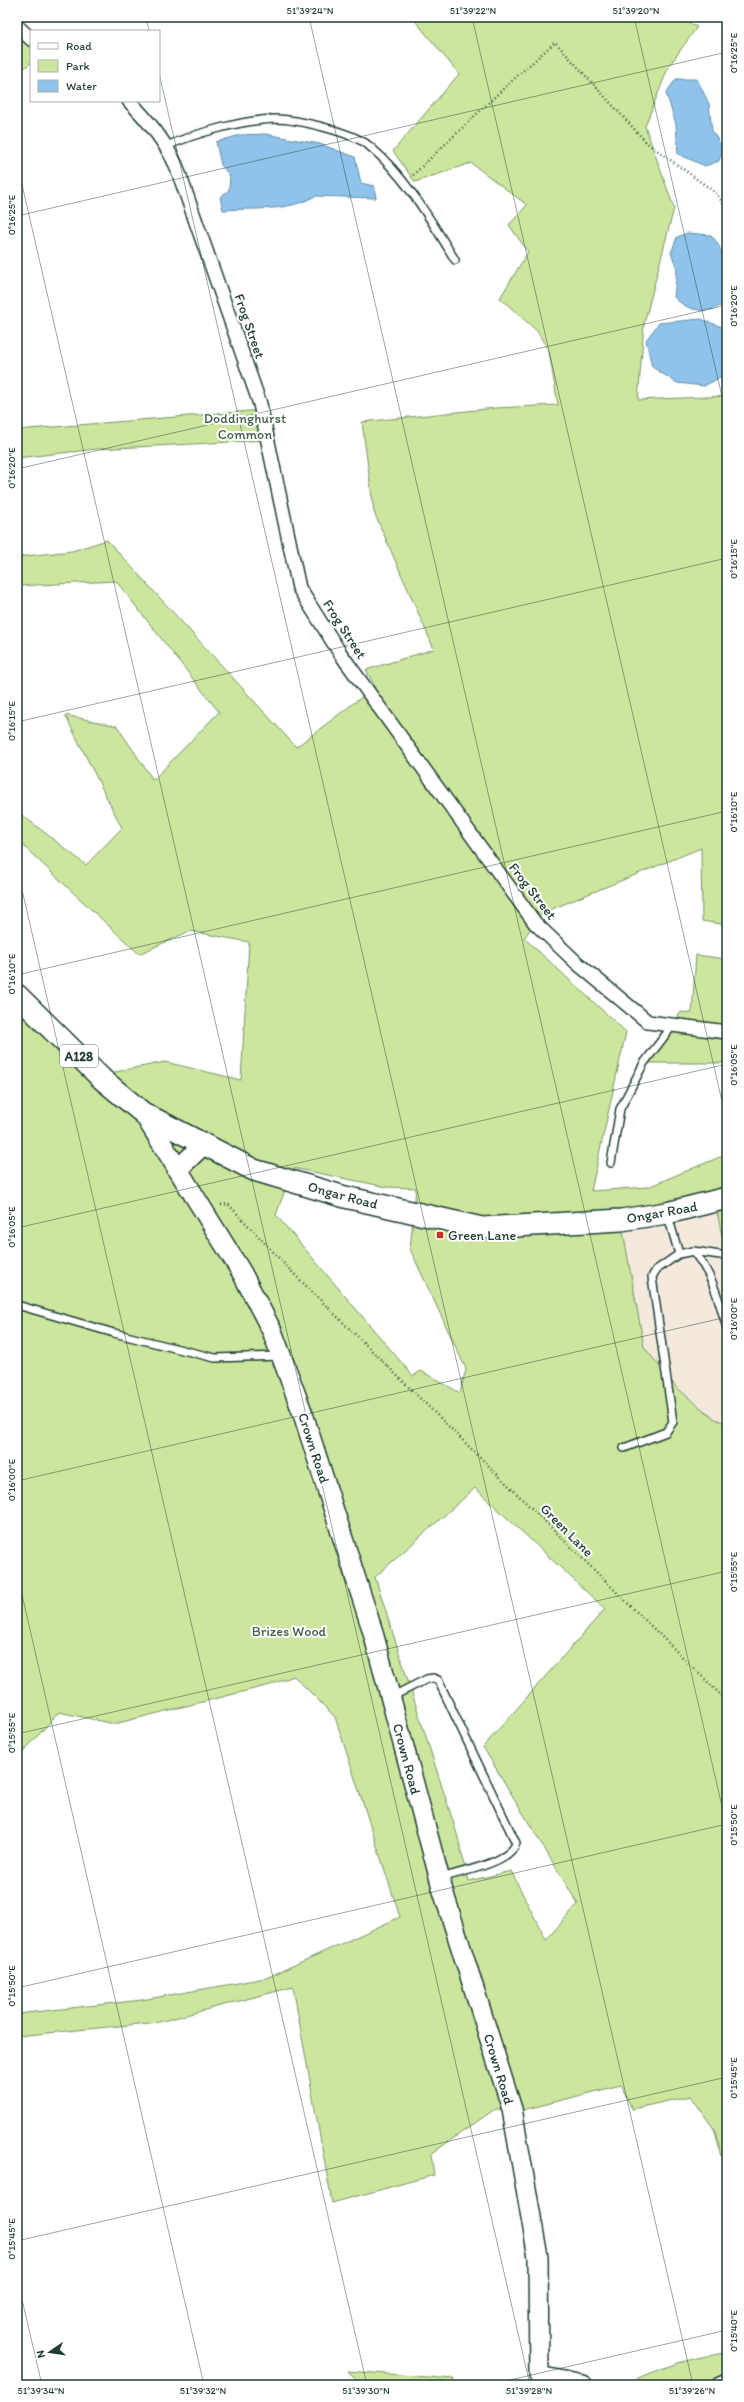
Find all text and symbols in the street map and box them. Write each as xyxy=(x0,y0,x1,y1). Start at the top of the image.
text: 51°39'24"N xyxy=(286,4,334,17)
text: 51°39'22"N xyxy=(450,4,496,17)
text: 51°39'20"N xyxy=(612,4,660,17)
legend xyxy=(30,30,160,102)
text: 0°16'25"E xyxy=(727,32,740,73)
text: Road xyxy=(66,39,92,53)
text: Park xyxy=(66,59,90,73)
text: Water xyxy=(66,79,97,93)
text: 0°16'25"E xyxy=(5,194,18,235)
text: 0°16'20"E xyxy=(727,285,740,327)
street label: Frog Street xyxy=(231,292,269,361)
park label: Doddinghurst Common xyxy=(204,410,286,443)
text: 0°16'20"E xyxy=(5,447,18,489)
text: 0°16'15"E xyxy=(727,539,740,579)
street label: Frog Street xyxy=(319,596,370,662)
text: 0°16'15"E xyxy=(5,701,18,741)
text: 0°16'10"E xyxy=(727,791,740,832)
street label: Frog Street xyxy=(505,860,560,923)
text: 0°16'10"E xyxy=(5,953,18,994)
text: 0°16'05"E xyxy=(727,1044,740,1086)
road number: A128 xyxy=(60,1045,98,1067)
street label: Ongar Road xyxy=(306,1178,380,1213)
street label: Ongar Road xyxy=(625,1198,699,1227)
text: 0°16'05"E xyxy=(5,1206,18,1248)
place label: Green Lane xyxy=(448,1227,516,1244)
marker: Green Lane xyxy=(435,1230,445,1240)
text: 0°16'00"E xyxy=(727,1297,740,1340)
street label: Crown Road xyxy=(294,1411,333,1486)
text: 0°16'00"E xyxy=(5,1458,18,1501)
street label: Green Lane xyxy=(537,1500,597,1561)
text: 0°15'55"E xyxy=(727,1551,740,1592)
park label: Brizes Wood xyxy=(252,1623,327,1640)
text: 0°15'55"E xyxy=(5,1712,18,1753)
street label: Crown Road xyxy=(389,1722,424,1797)
text: 0°15'50"E xyxy=(727,1804,740,1846)
text: 0°15'50"E xyxy=(5,1965,18,2007)
street label: Crown Road xyxy=(480,2032,517,2107)
text: 0°15'45"E xyxy=(727,2057,740,2099)
text: 0°15'45"E xyxy=(5,2218,18,2260)
text: 0°15'40"E xyxy=(727,2309,740,2352)
north arrow xyxy=(30,2332,70,2372)
text: N xyxy=(34,2349,48,2359)
text: 51°39'34"N xyxy=(17,2384,65,2397)
text: 51°39'32"N xyxy=(180,2384,226,2397)
text: 51°39'30"N xyxy=(342,2384,390,2397)
text: 51°39'28"N xyxy=(506,2384,553,2397)
text: 51°39'26"N xyxy=(669,2384,715,2397)

